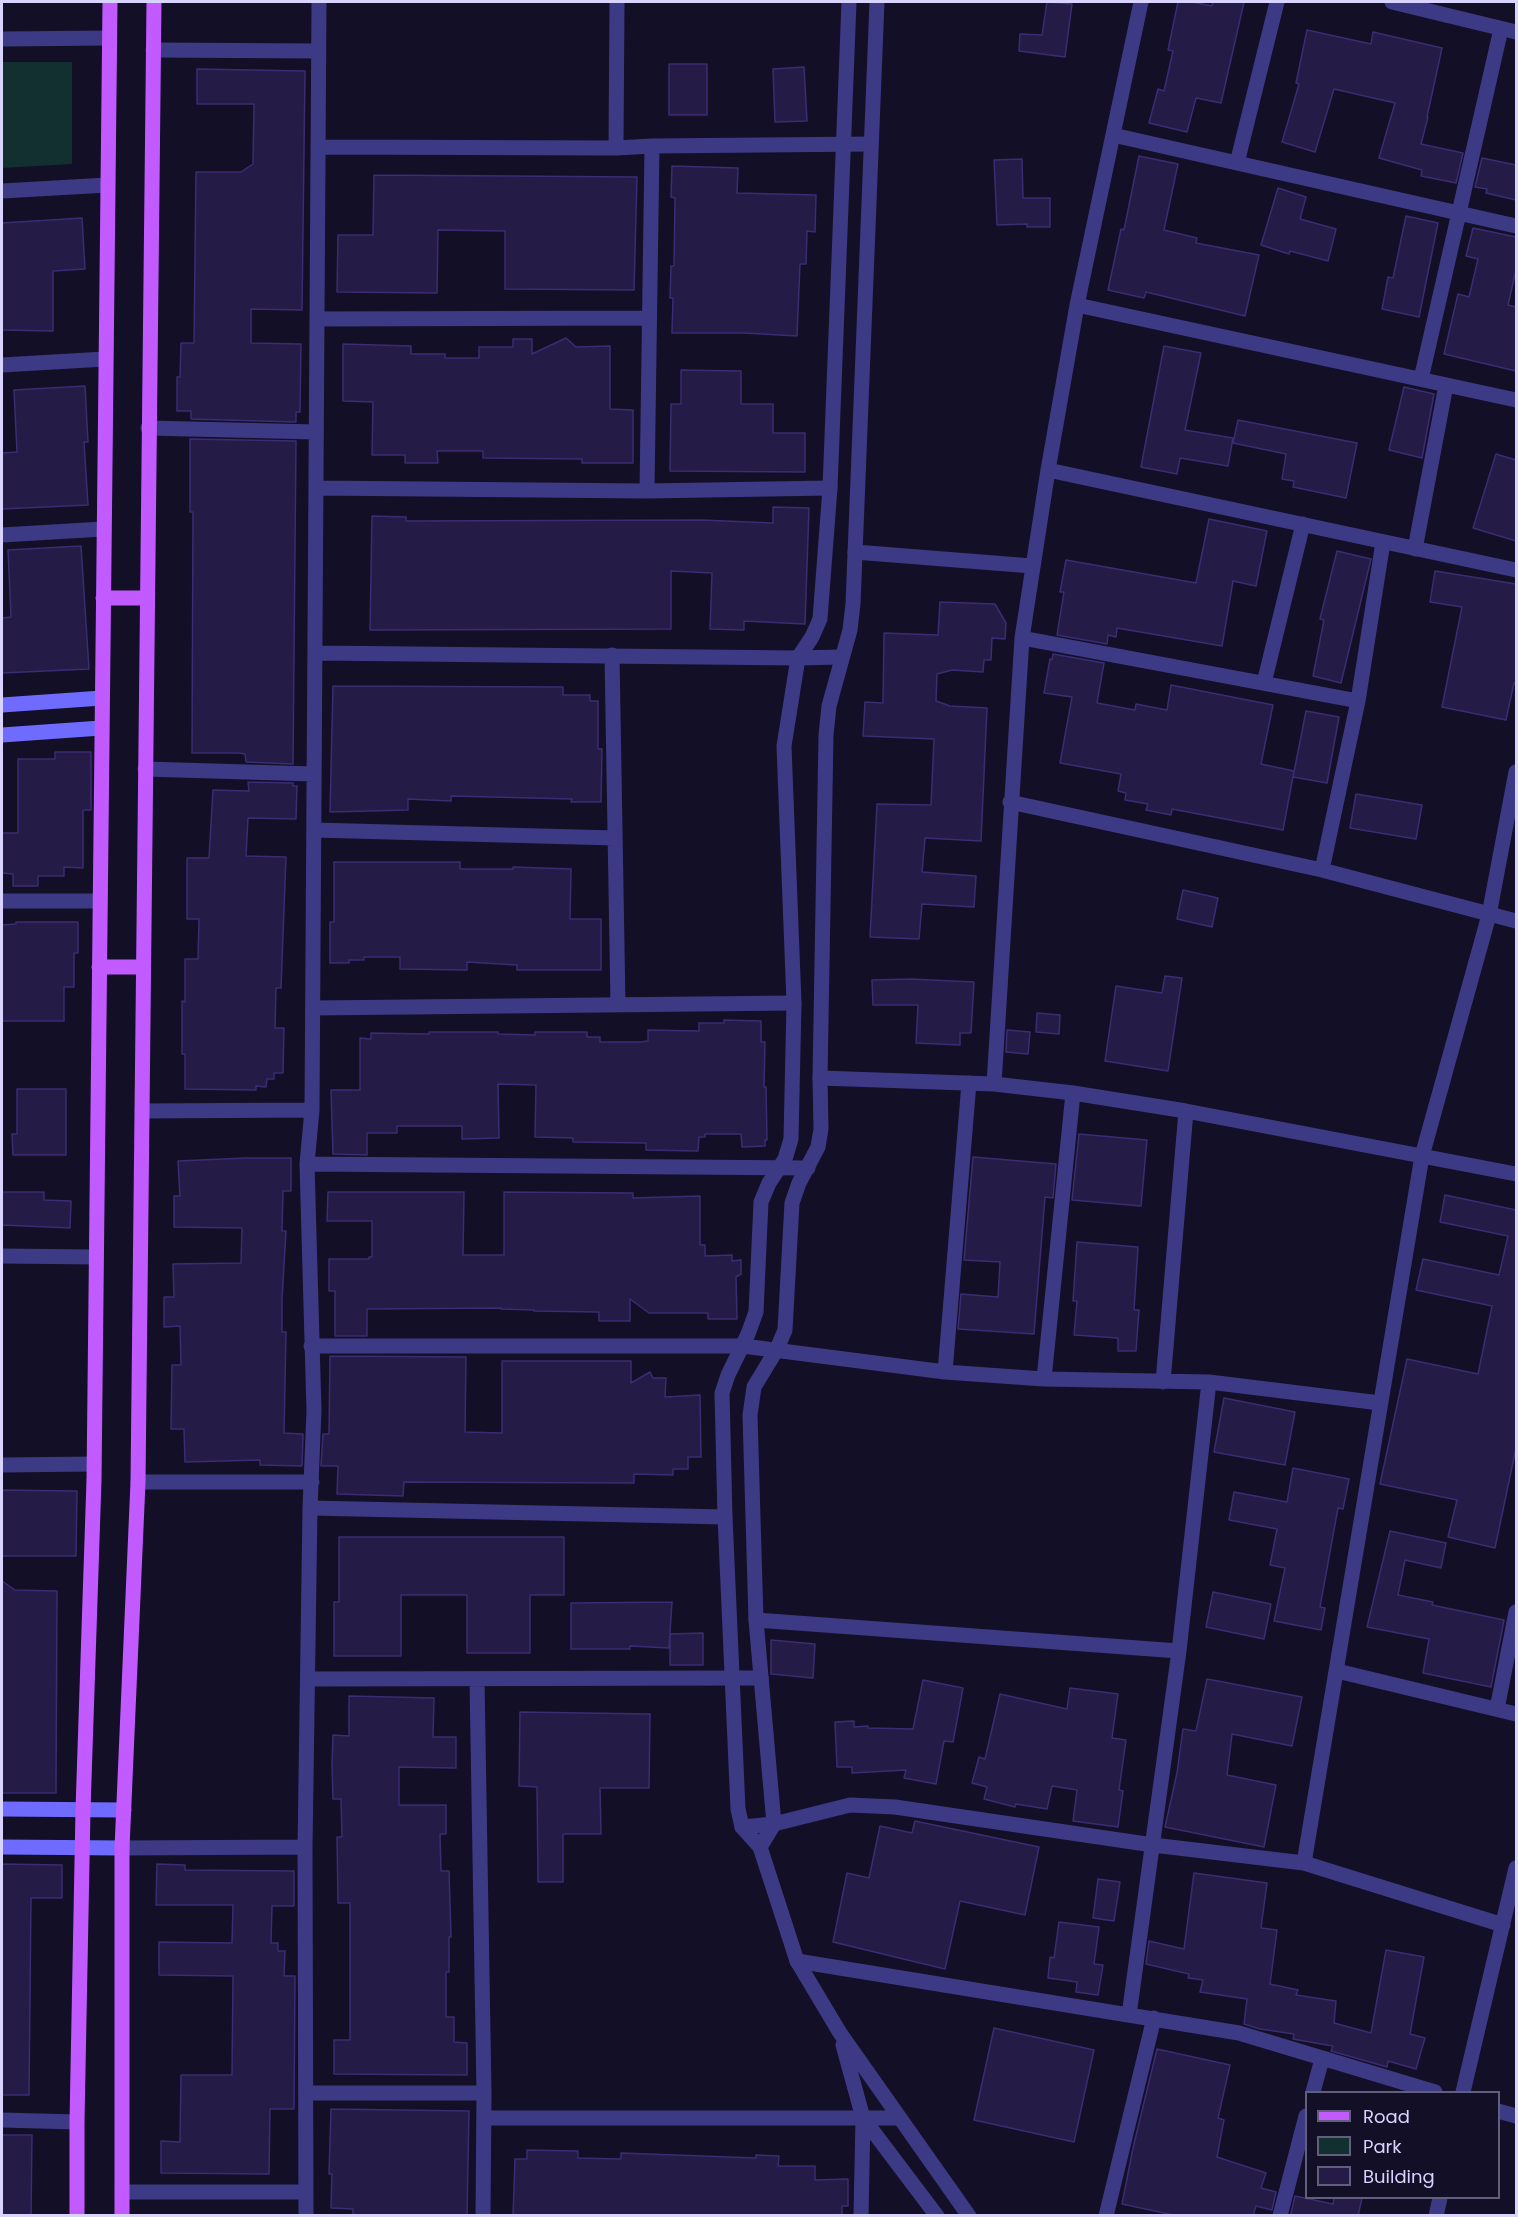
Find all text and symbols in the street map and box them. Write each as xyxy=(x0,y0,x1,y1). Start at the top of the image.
legend xyxy=(1305,2091,1500,2199)
text: Road xyxy=(1363,2104,1410,2129)
text: Park xyxy=(1363,2134,1402,2159)
text: Building xyxy=(1363,2164,1435,2189)

